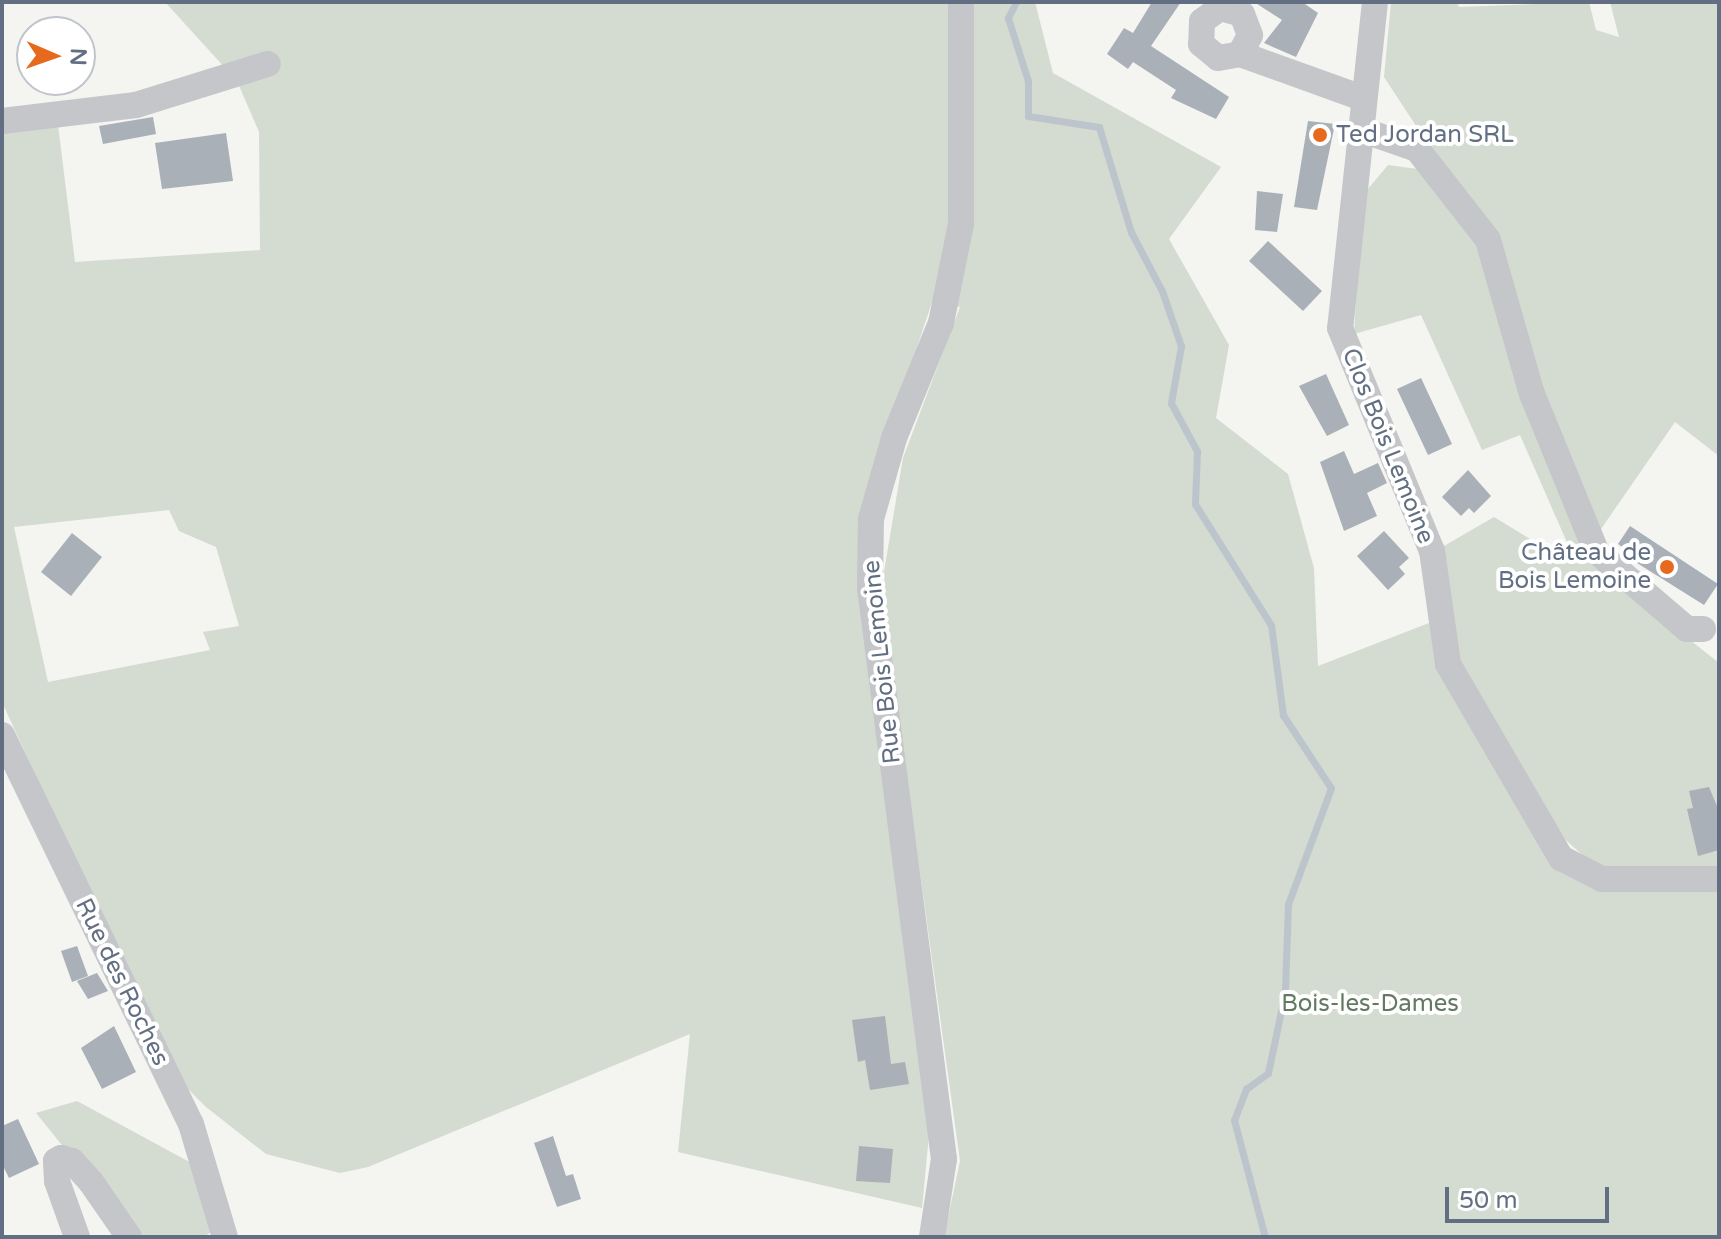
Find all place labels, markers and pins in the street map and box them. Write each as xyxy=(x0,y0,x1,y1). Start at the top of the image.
place label: Ted Jordan SRL xyxy=(1336,121,1514,149)
marker: Ted Jordan SRL xyxy=(1311,126,1329,144)
place label: Château de Bois Lemoine xyxy=(1498,539,1651,595)
marker: Château de Bois Lemoine xyxy=(1658,558,1676,576)

